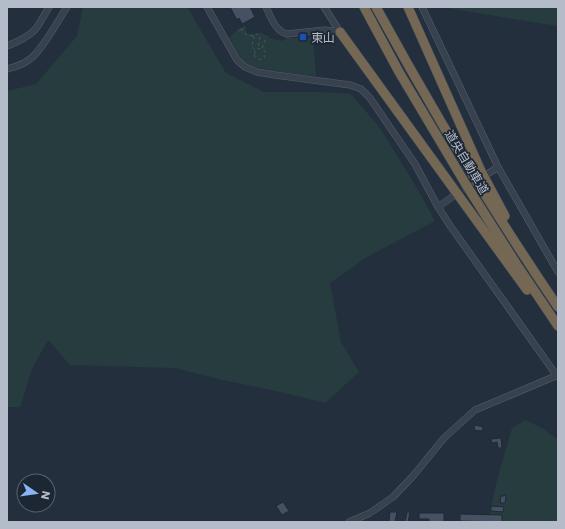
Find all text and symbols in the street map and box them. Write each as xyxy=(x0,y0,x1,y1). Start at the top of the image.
place label: 東山 xyxy=(311,29,335,46)
marker: 東山 xyxy=(298,32,308,42)
street label: 道央自動車道 xyxy=(441,127,493,197)
north arrow xyxy=(16,473,56,513)
text: N xyxy=(37,489,54,501)

